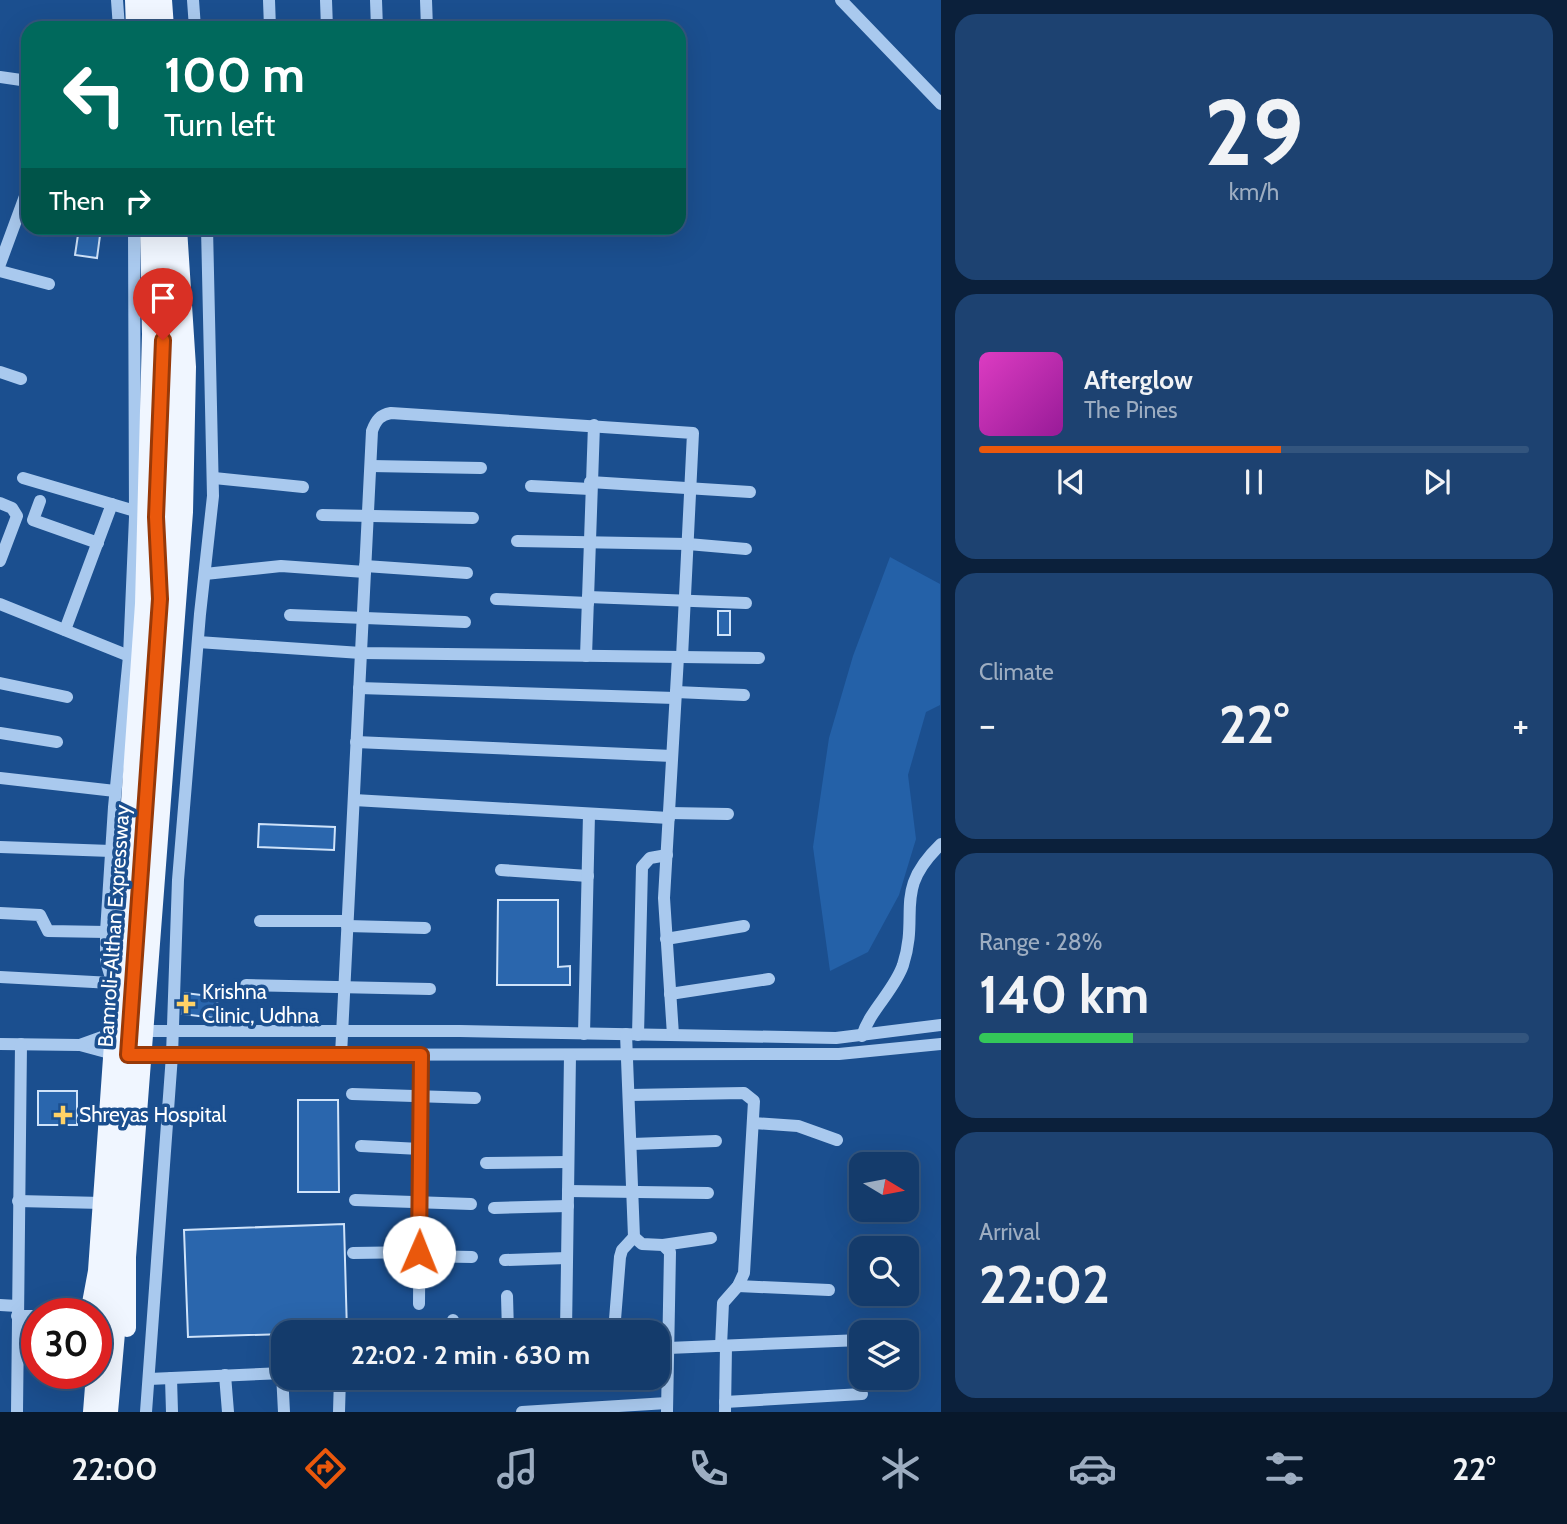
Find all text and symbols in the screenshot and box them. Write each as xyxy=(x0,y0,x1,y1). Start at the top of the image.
text: 100 m xyxy=(164,45,305,104)
icon: left xyxy=(49,49,140,140)
text: 29 xyxy=(1204,77,1304,188)
text: Turn left xyxy=(164,105,275,144)
text: km/h xyxy=(1229,178,1279,206)
icon: right xyxy=(119,182,157,220)
text: Then xyxy=(49,185,105,217)
pin xyxy=(133,268,193,340)
icon: arrive xyxy=(144,279,182,317)
text: Afterglow xyxy=(1084,364,1193,396)
text: The Pines xyxy=(1084,396,1178,424)
icon: previous xyxy=(1052,463,1090,501)
icon: pause xyxy=(1235,463,1273,501)
icon: next xyxy=(1418,463,1456,501)
text: Climate xyxy=(979,658,1054,686)
text: 22° xyxy=(1219,693,1289,756)
text: − xyxy=(979,701,996,748)
text: + xyxy=(1512,701,1529,748)
street label: Bamroli-Althan Expressway xyxy=(93,803,134,1048)
text: Range · 28% xyxy=(979,928,1102,956)
text: 140 km xyxy=(979,963,1149,1026)
place label: Krishna Clinic, Udhna xyxy=(202,979,319,1028)
marker: Krishna Clinic, Udhna xyxy=(176,994,196,1014)
place label: Shreyas Hospital xyxy=(79,1102,227,1127)
marker: Shreyas Hospital xyxy=(53,1105,73,1125)
north arrow xyxy=(849,1152,919,1222)
map controls xyxy=(849,1152,919,1390)
position arrow xyxy=(382,1215,456,1289)
text: Arrival xyxy=(979,1218,1040,1246)
button: search xyxy=(849,1236,919,1306)
text: 22:02 xyxy=(979,1253,1110,1316)
speed limit sign: 30 xyxy=(21,1298,112,1389)
button: layers xyxy=(849,1320,919,1390)
text: 22:02 · 2 min · 630 m xyxy=(351,1339,590,1371)
icon: directions xyxy=(301,1444,350,1493)
icon: music xyxy=(493,1444,542,1493)
icon: phone xyxy=(684,1444,733,1493)
icon: climate xyxy=(876,1444,925,1493)
icon: car xyxy=(1068,1444,1117,1493)
icon: filters xyxy=(1260,1444,1309,1493)
text: 22:00 xyxy=(71,1449,158,1488)
text: 22° xyxy=(1452,1449,1495,1488)

